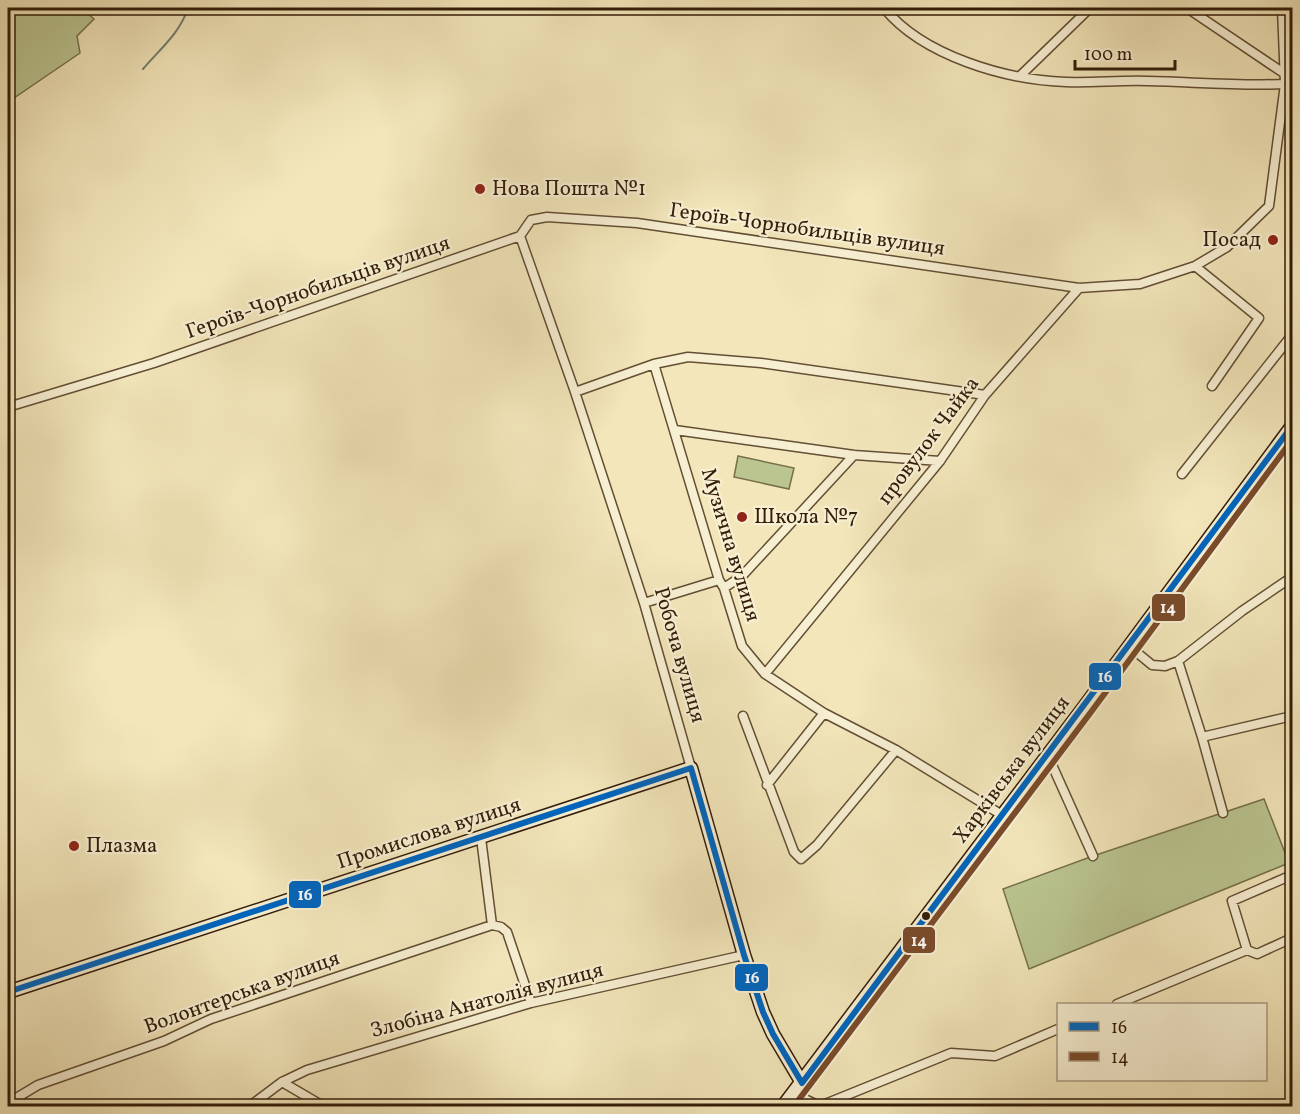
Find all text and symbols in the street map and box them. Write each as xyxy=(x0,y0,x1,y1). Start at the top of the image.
scale bar xyxy=(1075,33,1176,71)
text: 100 m xyxy=(1084,43,1133,68)
place label: Нова Пошта №1 xyxy=(492,175,646,204)
marker: Нова Пошта №1 xyxy=(473,182,487,196)
street label: Героїв-Чорнобильців вулиця xyxy=(667,196,947,264)
place label: Посад xyxy=(1203,226,1261,255)
street label: Героїв-Чорнобильців вулиця xyxy=(182,229,454,347)
marker: Посад xyxy=(1266,233,1280,247)
street label: провулок Чайка xyxy=(871,371,987,511)
street label: Музична вулиця xyxy=(693,465,767,625)
place label: Школа №7 xyxy=(754,503,858,532)
marker: Школа №7 xyxy=(735,510,749,524)
street label: Робоча вулиця xyxy=(646,584,712,726)
line badge: 14 xyxy=(1151,593,1186,622)
text: 14 xyxy=(1160,598,1176,620)
line badge: 16 xyxy=(1088,662,1122,691)
text: 16 xyxy=(1097,667,1113,689)
street label: Харківська вулиця xyxy=(947,690,1077,850)
street label: Промислова вулиця xyxy=(333,791,525,877)
place label: Плазма xyxy=(86,832,157,861)
marker: Плазма xyxy=(67,839,81,853)
line badge: 16 xyxy=(288,880,322,909)
text: 16 xyxy=(297,885,313,907)
unlabelled marker xyxy=(920,910,932,922)
line badge: 14 xyxy=(902,926,936,954)
text: 14 xyxy=(911,931,927,953)
street label: Волонтерська вулиця xyxy=(140,944,344,1042)
street label: Злобіна Анатолія вулиця xyxy=(367,956,607,1046)
line badge: 16 xyxy=(734,963,769,992)
text: 16 xyxy=(744,968,760,990)
legend xyxy=(1057,1003,1267,1081)
text: 16 xyxy=(1111,1016,1127,1041)
text: 14 xyxy=(1111,1046,1129,1071)

